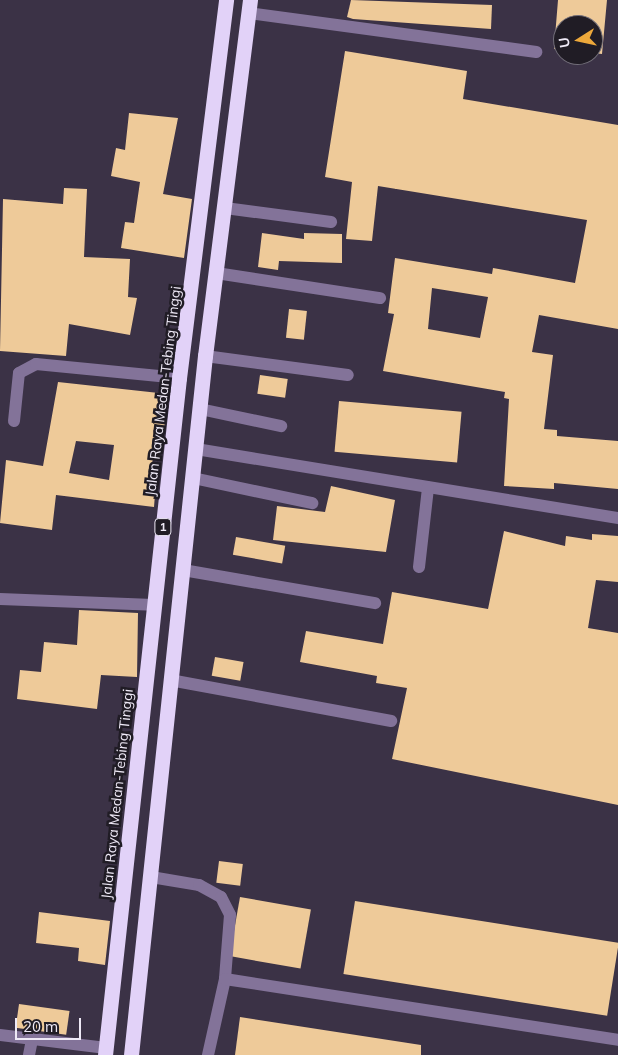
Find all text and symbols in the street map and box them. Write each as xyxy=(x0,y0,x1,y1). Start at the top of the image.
north arrow xyxy=(553,15,603,65)
text: U xyxy=(554,36,574,49)
street label: Jalan Raya Medan-Tebing Tinggi xyxy=(142,285,184,497)
road number: 1 xyxy=(154,518,172,536)
street label: Jalan Raya Medan-Tebing Tinggi xyxy=(98,688,136,900)
scale bar xyxy=(18,1008,84,1040)
text: 20 m xyxy=(23,1017,58,1036)

